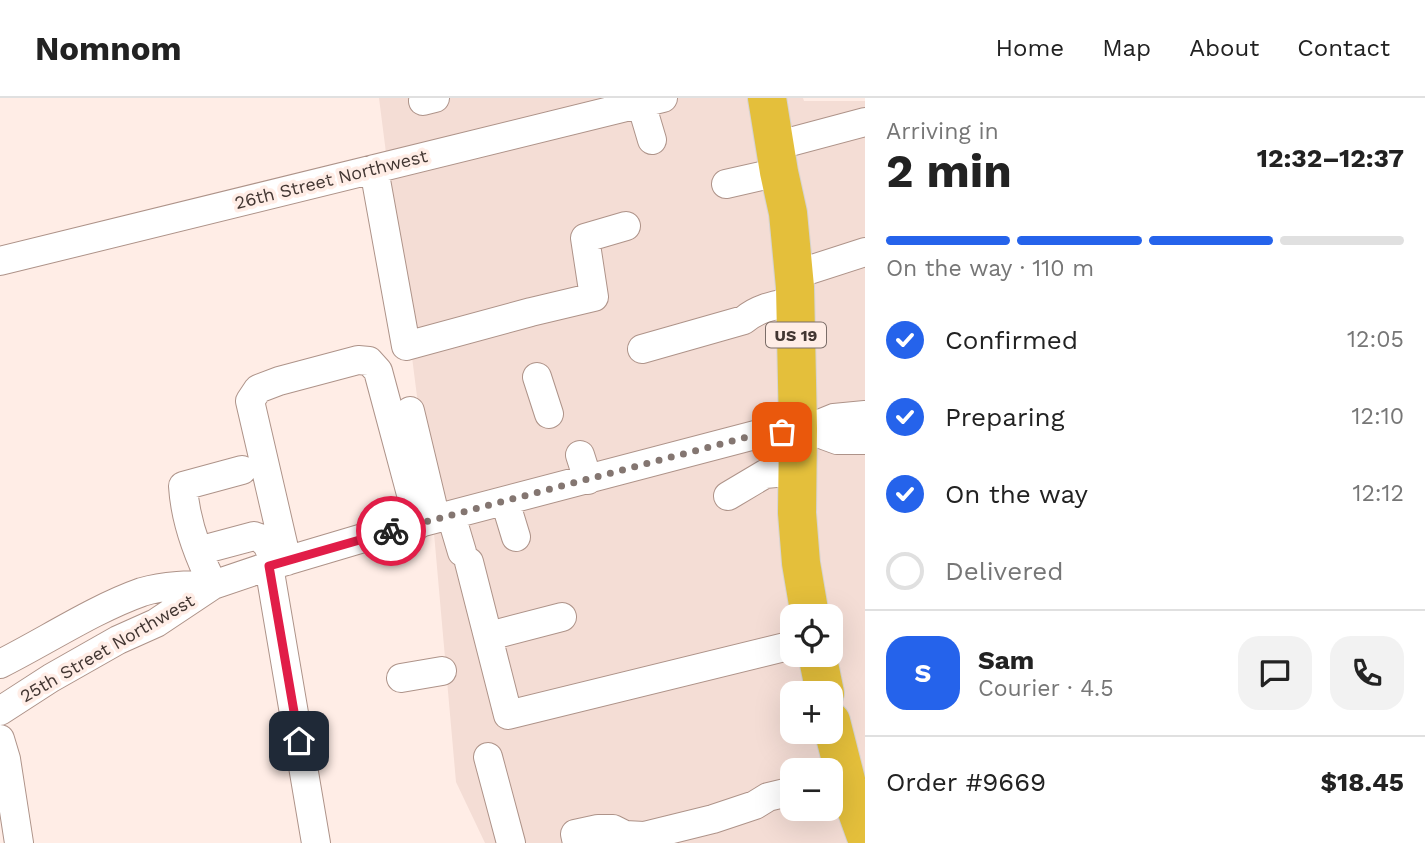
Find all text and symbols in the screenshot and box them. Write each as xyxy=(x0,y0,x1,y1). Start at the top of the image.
text: Nomnom xyxy=(35,29,181,68)
text: Home xyxy=(996,34,1064,62)
text: Map xyxy=(1102,34,1151,62)
text: About xyxy=(1189,34,1259,62)
text: Contact xyxy=(1297,34,1390,62)
text: Arriving in xyxy=(886,118,999,145)
text: 12:32–12:37 xyxy=(1257,143,1404,173)
text: 2 min xyxy=(886,144,1012,198)
street label: 26th Street Northwest xyxy=(232,145,430,213)
text: On the way · 110 m xyxy=(886,255,1094,282)
icon: check xyxy=(886,321,924,359)
road number: US 19 xyxy=(766,322,826,347)
text: Confirmed xyxy=(945,325,1078,355)
text: 12:05 xyxy=(1347,326,1404,353)
icon: check xyxy=(886,398,924,436)
pin xyxy=(752,402,812,462)
text: Preparing xyxy=(945,402,1065,432)
text: 12:10 xyxy=(1352,403,1404,430)
icon: bag xyxy=(763,413,801,451)
icon: check xyxy=(886,475,924,513)
text: On the way xyxy=(945,479,1088,509)
text: 12:12 xyxy=(1352,480,1404,507)
courier xyxy=(356,496,426,566)
icon: bike xyxy=(372,512,410,550)
text: Delivered xyxy=(945,556,1064,586)
street label: 25th Street Northwest xyxy=(16,589,198,706)
map controls xyxy=(780,604,843,821)
button: locate xyxy=(780,604,843,667)
button: chat xyxy=(1238,636,1312,710)
button: phone xyxy=(1330,636,1404,710)
text: Sam xyxy=(978,645,1034,675)
text: S xyxy=(915,658,931,688)
text: Courier · 4.5 xyxy=(978,675,1114,702)
button: + xyxy=(780,681,843,744)
pin xyxy=(269,711,329,771)
icon: home xyxy=(280,722,318,760)
button: − xyxy=(780,758,843,821)
text: Order #9669 xyxy=(886,767,1046,797)
text: $18.45 xyxy=(1320,767,1404,797)

